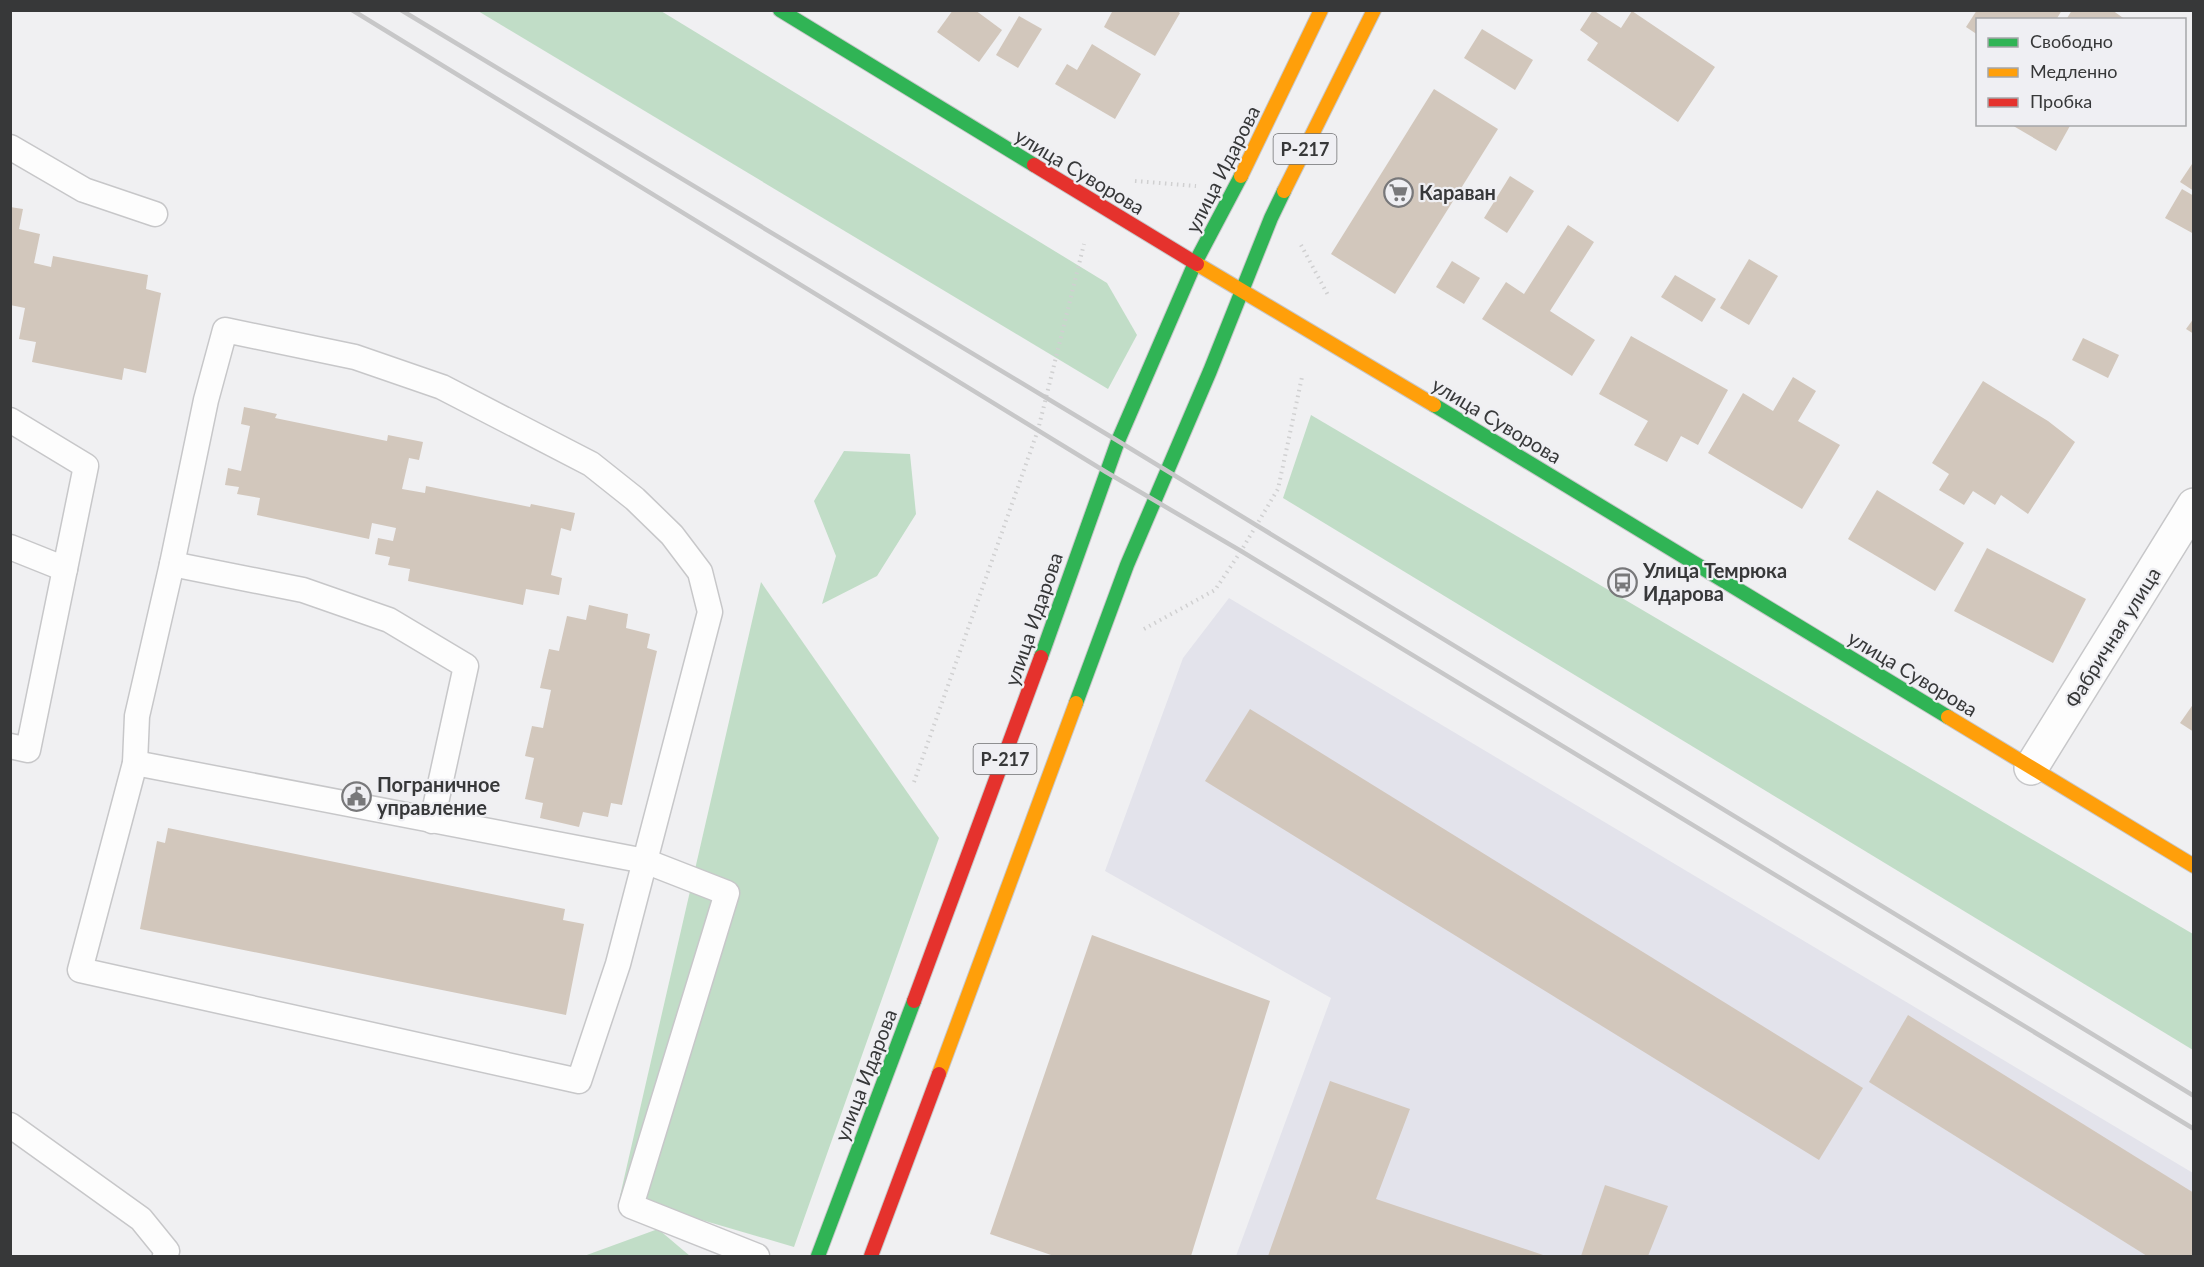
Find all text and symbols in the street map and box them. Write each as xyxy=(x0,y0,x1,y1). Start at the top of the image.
legend xyxy=(1976,18,2186,126)
text: Свободно xyxy=(2030,30,2113,52)
text: Медленно xyxy=(2030,60,2118,82)
text: Пробка xyxy=(2030,90,2092,112)
street label: улица Идарова xyxy=(1180,101,1264,237)
street label: улица Суворова xyxy=(1011,123,1149,219)
road number: Р-217 xyxy=(1274,134,1336,164)
supermarket icon: Караван xyxy=(1382,176,1414,208)
place label: Караван xyxy=(1419,180,1496,204)
street label: улица Суворова xyxy=(1428,372,1566,468)
street label: улица Идарова xyxy=(999,549,1067,689)
place label: Улица Темрюка Идарова xyxy=(1642,558,1787,605)
street label: Фабричная улица xyxy=(2059,562,2165,712)
bus stop icon: Улица Темрюка Идарова xyxy=(1606,566,1638,598)
street label: улица Суворова xyxy=(1844,625,1982,721)
road number: Р-217 xyxy=(974,744,1036,774)
place label: Пограничное управление xyxy=(377,772,500,819)
public building icon: Пограничное управление xyxy=(340,780,372,812)
street label: улица Идарова xyxy=(829,1006,901,1144)

